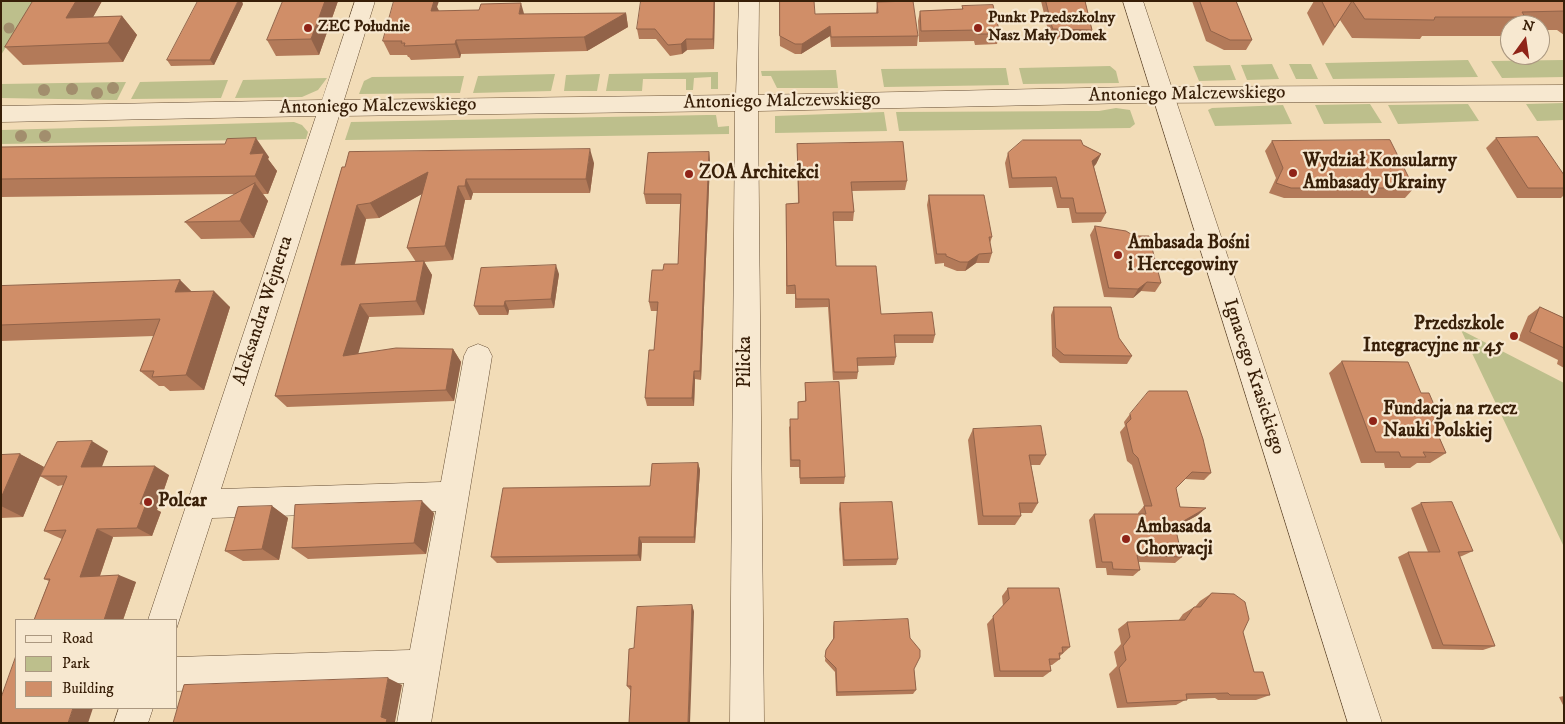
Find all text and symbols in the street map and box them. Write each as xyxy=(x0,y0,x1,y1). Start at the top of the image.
place label: Punkt Przedszkolny Nasz Mały Domek xyxy=(988,9,1115,47)
north arrow xyxy=(1500,15,1550,65)
text: N xyxy=(1521,16,1536,37)
place label: ZEC Południe xyxy=(318,18,410,38)
marker: ZEC Południe xyxy=(302,22,314,34)
marker: Punkt Przedszkolny Nasz Mały Domek xyxy=(972,22,984,34)
street label: Antoniego Malczewskiego xyxy=(1088,82,1286,108)
street label: Antoniego Malczewskiego xyxy=(683,89,881,115)
street label: Antoniego Malczewskiego xyxy=(279,94,477,120)
place label: Wydział Konsularny Ambasady Ukrainy xyxy=(1303,151,1457,195)
place label: ZOA Architekci xyxy=(699,163,819,185)
marker: Wydział Konsularny Ambasady Ukrainy xyxy=(1287,167,1299,179)
marker: ZOA Architekci xyxy=(683,168,695,180)
street label: Aleksandra Wejnerta xyxy=(229,233,299,389)
place label: Ambasada Bośni i Hercegowiny xyxy=(1128,233,1250,277)
marker: Ambasada Bośni i Hercegowiny xyxy=(1112,249,1124,261)
street label: Ignacego Krasickiego xyxy=(1217,296,1289,458)
place label: Przedszkole Integracyjne nr 45 xyxy=(1363,314,1504,358)
marker: Przedszkole Integracyjne nr 45 xyxy=(1508,330,1520,342)
street label: Pilicka xyxy=(735,336,757,388)
place label: Fundacja na rzecz Nauki Polskiej xyxy=(1383,399,1517,443)
marker: Fundacja na rzecz Nauki Polskiej xyxy=(1367,415,1379,427)
place label: Polcar xyxy=(158,491,207,513)
marker: Polcar xyxy=(142,496,154,508)
place label: Ambasada Chorwacji xyxy=(1136,517,1213,561)
marker: Ambasada Chorwacji xyxy=(1120,533,1132,545)
legend xyxy=(15,619,178,709)
text: Road xyxy=(62,629,93,648)
text: Park xyxy=(62,654,90,673)
text: Building xyxy=(62,679,114,698)

